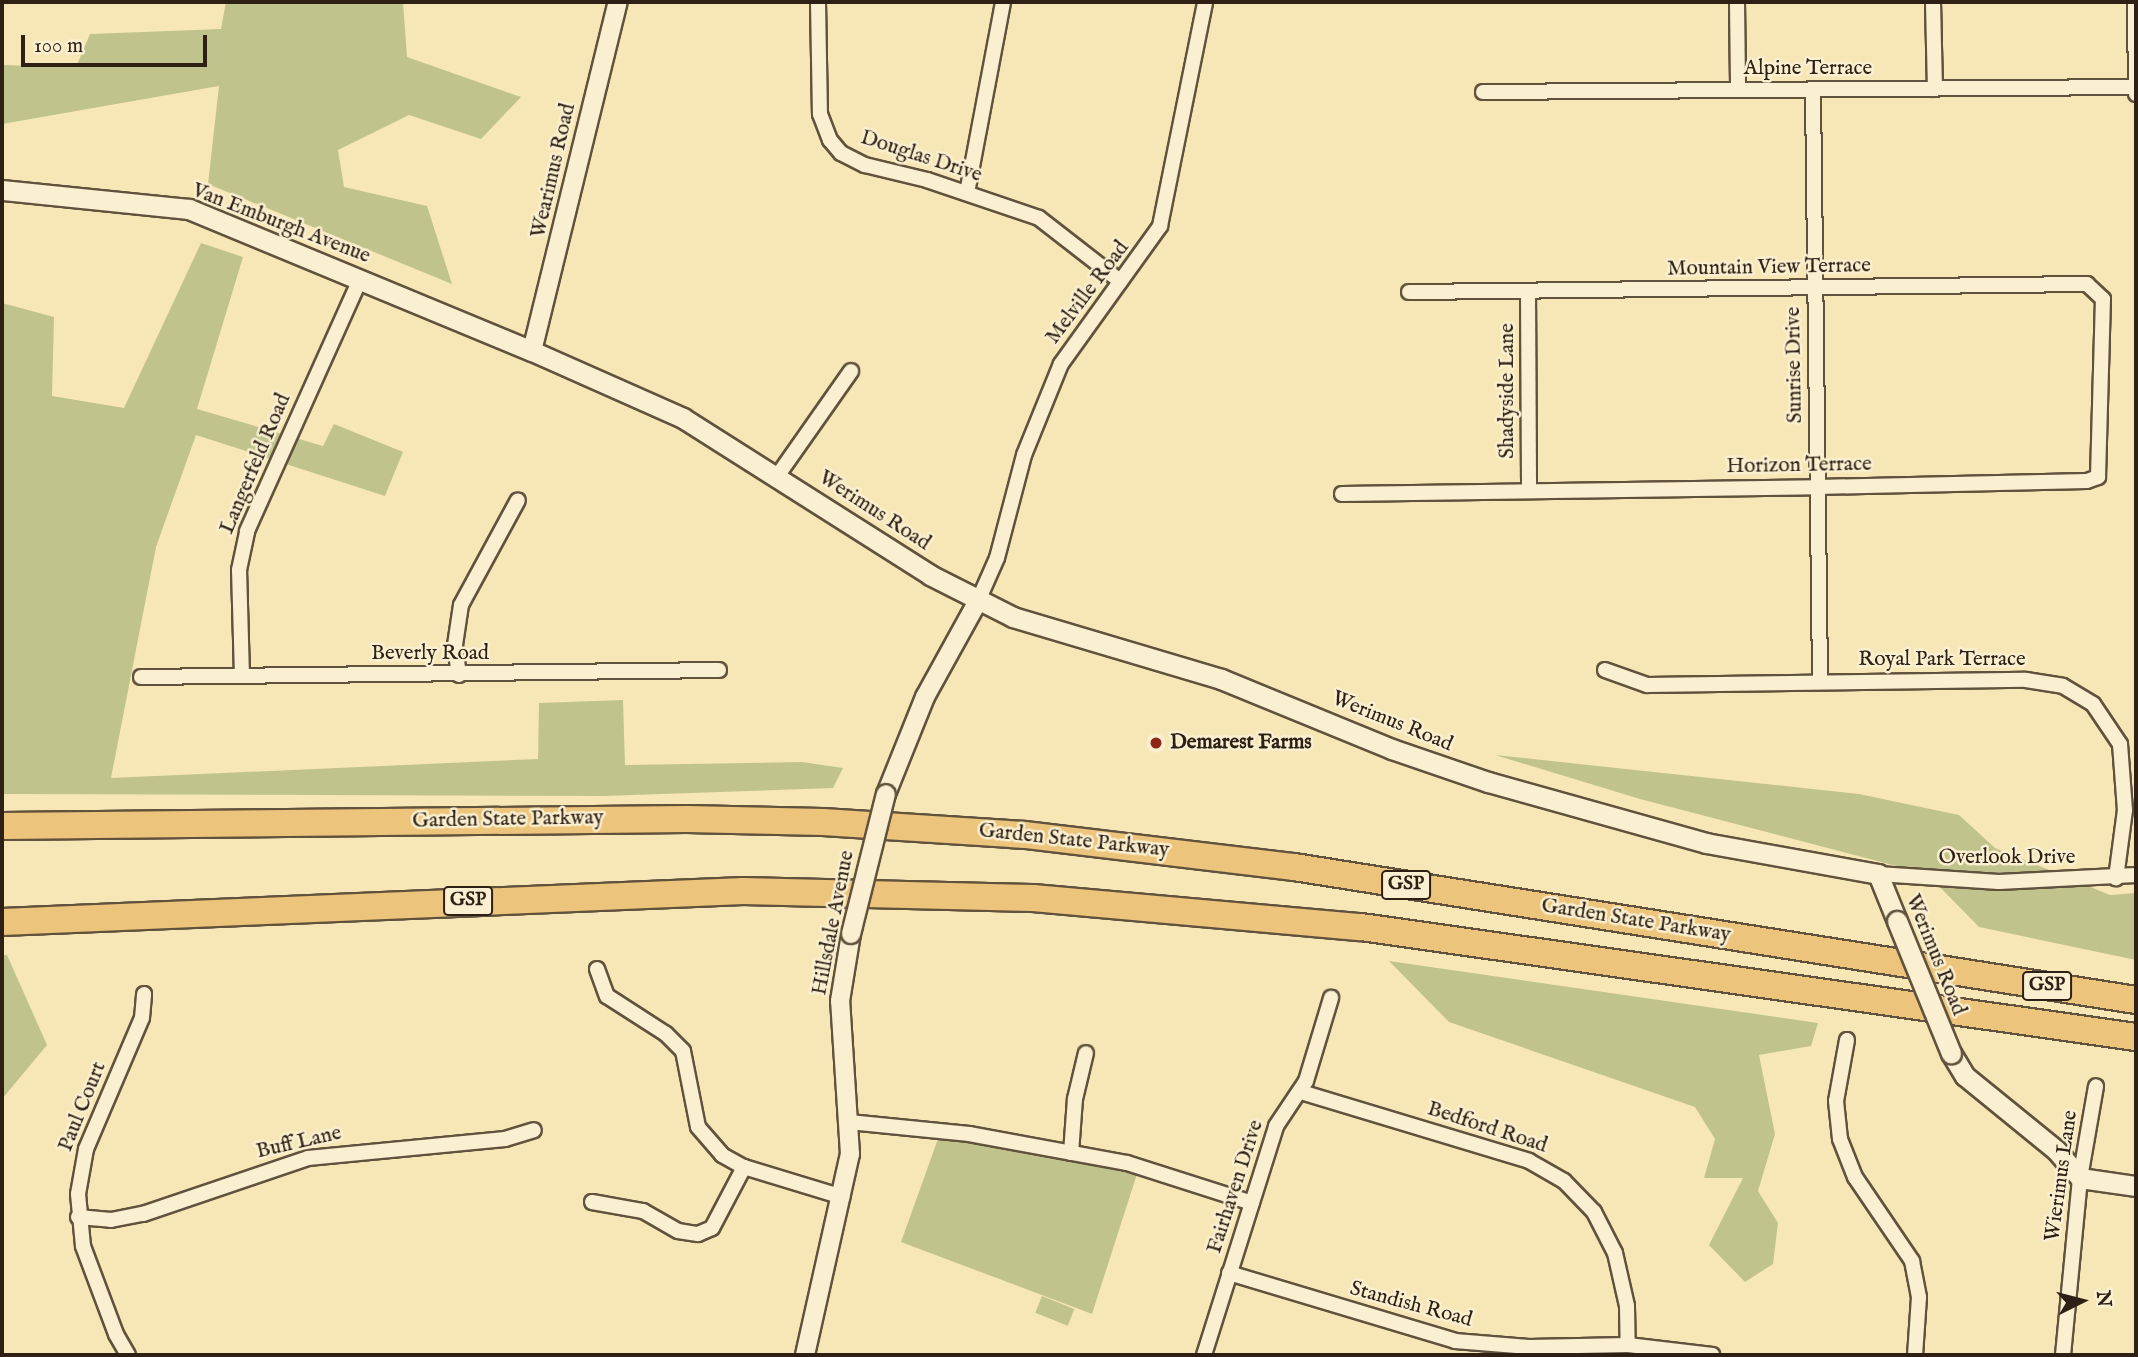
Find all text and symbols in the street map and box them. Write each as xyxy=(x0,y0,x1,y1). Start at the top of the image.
scale bar xyxy=(24,21,210,65)
text: 100 m xyxy=(34,33,83,60)
street label: Alpine Terrace xyxy=(1744,56,1872,82)
street label: Wearimus Road xyxy=(526,101,582,241)
street label: Douglas Drive xyxy=(857,126,985,188)
street label: Van Emburgh Avenue xyxy=(188,178,374,270)
street label: Melville Road xyxy=(1041,236,1135,350)
street label: Mountain View Terrace xyxy=(1667,254,1871,282)
street label: Sunrise Drive xyxy=(1781,306,1809,424)
street label: Shadyside Lane xyxy=(1495,323,1521,459)
street label: Langerfeld Road xyxy=(215,390,297,538)
street label: Horizon Terrace xyxy=(1726,452,1872,480)
street label: Werimus Road xyxy=(813,465,935,557)
street label: Beverly Road xyxy=(371,641,489,667)
street label: Royal Park Terrace xyxy=(1858,647,2026,673)
street label: Werimus Road xyxy=(1328,686,1456,758)
place label: Demarest Farms xyxy=(1170,730,1312,756)
marker: Demarest Farms xyxy=(1148,735,1164,751)
street label: Garden State Parkway xyxy=(412,806,604,834)
street label: Garden State Parkway xyxy=(978,818,1170,864)
street label: Overlook Drive xyxy=(1939,845,2075,871)
street label: Hillsdale Avenue xyxy=(808,849,860,997)
road number: GSP xyxy=(1380,870,1432,900)
road number: GSP xyxy=(442,886,494,917)
street label: Werimus Road xyxy=(1899,891,1971,1019)
street label: Garden State Parkway xyxy=(1540,894,1732,948)
road number: GSP xyxy=(2021,970,2073,1002)
street label: Paul Court xyxy=(54,1059,112,1155)
street label: Bedford Road xyxy=(1424,1097,1550,1159)
street label: Wierimus Lane xyxy=(2040,1109,2084,1243)
street label: Fairhaven Drive xyxy=(1203,1117,1269,1257)
street label: Buff Lane xyxy=(254,1121,344,1165)
north arrow xyxy=(2047,1266,2117,1336)
street label: Standish Road xyxy=(1347,1277,1475,1333)
text: N xyxy=(2090,1289,2116,1308)

